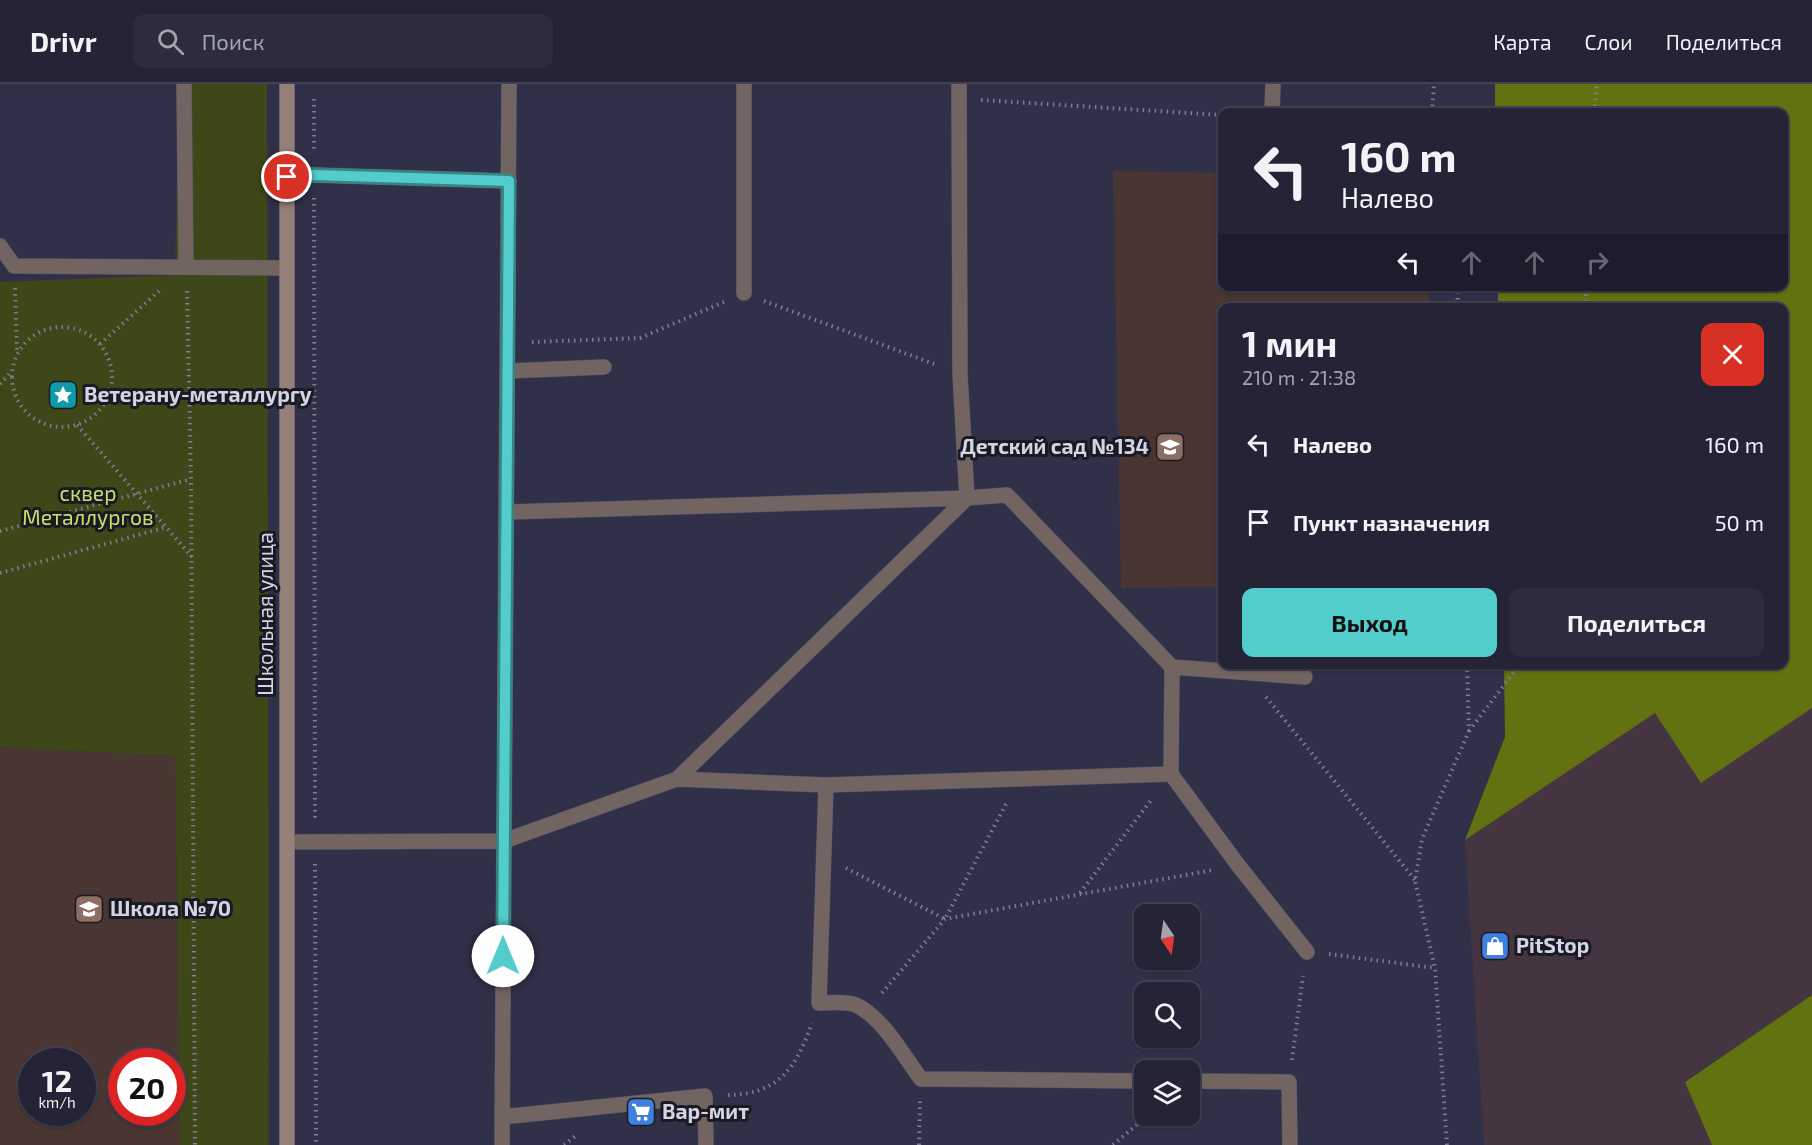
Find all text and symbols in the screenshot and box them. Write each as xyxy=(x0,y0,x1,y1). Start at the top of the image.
search box xyxy=(133,14,553,68)
text: Drivr xyxy=(30,24,97,58)
icon: search xyxy=(154,25,187,58)
text: Поиск xyxy=(202,28,264,54)
text: Карта xyxy=(1493,29,1552,54)
text: Слои xyxy=(1585,29,1633,54)
text: Поделиться xyxy=(1666,29,1782,54)
text: 160 m xyxy=(1341,130,1457,180)
icon: left xyxy=(1242,132,1320,210)
pin xyxy=(261,151,312,202)
icon: arrive xyxy=(270,160,303,193)
text: Налево xyxy=(1341,181,1434,213)
icon: left xyxy=(1392,246,1425,279)
icon: ahead xyxy=(1455,246,1488,279)
icon: ahead xyxy=(1518,246,1551,279)
icon: right xyxy=(1581,246,1614,279)
text: 1 мин xyxy=(1242,321,1337,364)
button: close xyxy=(1701,323,1764,386)
text: 210 m · 21:38 xyxy=(1242,365,1356,389)
place icon: Ветерану-металлургу xyxy=(47,379,79,411)
place label: Ветерану-металлургу xyxy=(84,381,312,406)
icon: left xyxy=(1242,428,1275,461)
school or university icon: Детский сад №134 xyxy=(1154,431,1186,463)
text: Налево xyxy=(1293,431,1372,457)
text: 160 m xyxy=(1705,431,1764,457)
place label: Детский сад №134 xyxy=(960,433,1149,458)
park label: сквер Металлургов xyxy=(22,480,154,530)
icon: arrive xyxy=(1242,506,1275,539)
text: Пункт назначения xyxy=(1293,509,1490,535)
text: 50 m xyxy=(1715,509,1764,535)
street label: Школьная улица xyxy=(252,532,278,696)
button: Выход xyxy=(1242,588,1497,657)
button: Поделиться xyxy=(1509,588,1764,657)
school or university icon: Школа №70 xyxy=(73,893,105,925)
place label: Школа №70 xyxy=(110,895,231,920)
north arrow xyxy=(1134,904,1200,970)
map controls xyxy=(1134,904,1200,1126)
position arrow xyxy=(471,924,535,988)
shop icon: PitStop xyxy=(1479,930,1511,962)
place label: PitStop xyxy=(1516,932,1589,957)
button: search xyxy=(1134,982,1200,1048)
speed limit sign: 20 xyxy=(108,1048,186,1126)
button: layers xyxy=(1134,1060,1200,1126)
text: 12 xyxy=(42,1062,72,1098)
text: km/h xyxy=(38,1093,76,1111)
supermarket icon: Вар-мит xyxy=(625,1096,657,1128)
place label: Вар-мит xyxy=(662,1098,749,1123)

